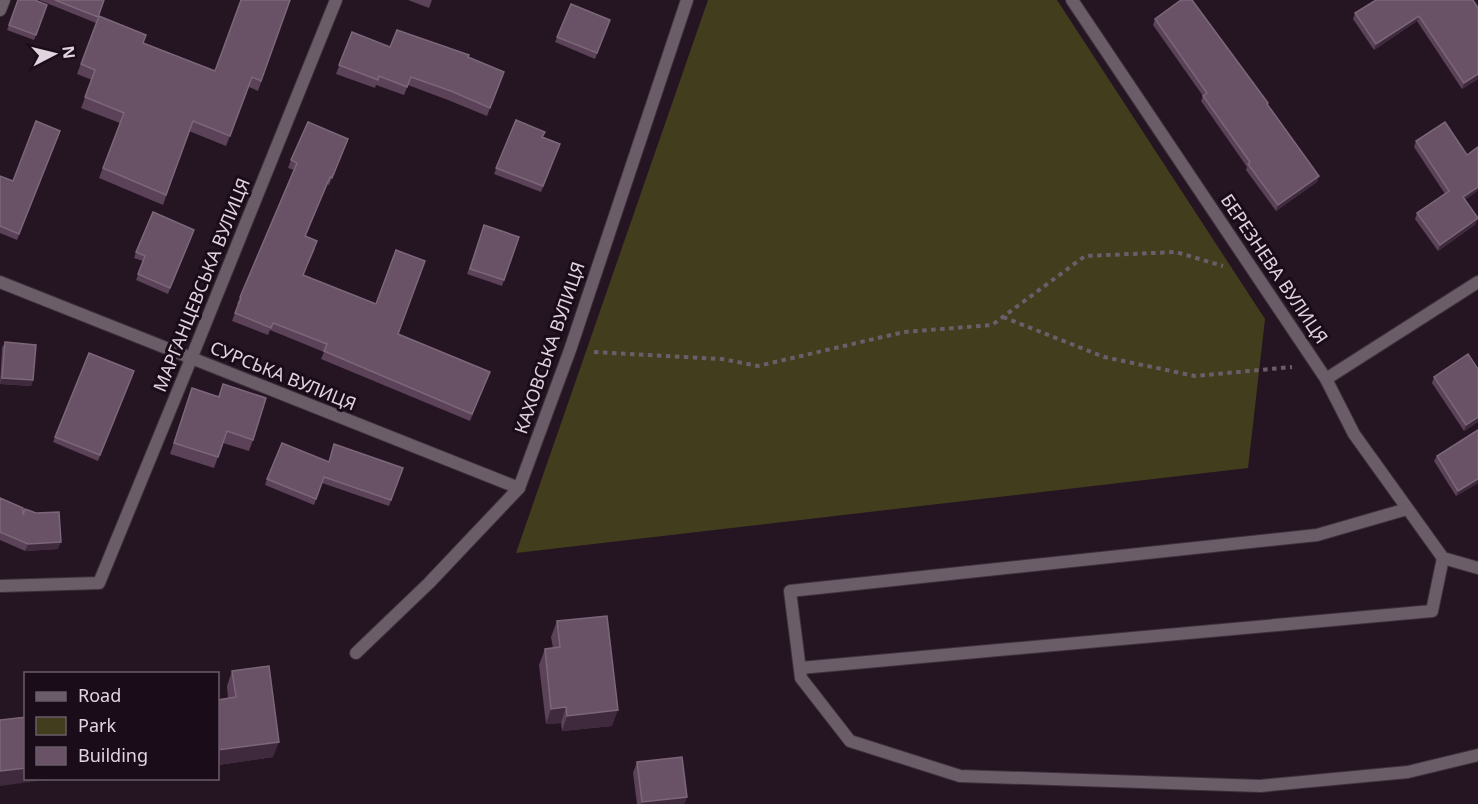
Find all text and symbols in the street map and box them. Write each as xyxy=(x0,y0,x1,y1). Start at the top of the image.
north arrow xyxy=(24,24,84,84)
text: N xyxy=(57,44,81,60)
street label: МАРГАНЦЕВСЬКА ВУЛИЦЯ xyxy=(147,174,255,395)
street label: БЕРЕЗНЕВА ВУЛИЦЯ xyxy=(1216,189,1334,348)
street label: КАХОВСЬКА ВУЛИЦЯ xyxy=(508,259,590,437)
street label: СУРСЬКА ВУЛИЦЯ xyxy=(207,335,360,415)
legend xyxy=(24,672,219,780)
text: Road xyxy=(78,683,121,707)
text: Park xyxy=(78,713,116,737)
text: Building xyxy=(78,743,148,767)

